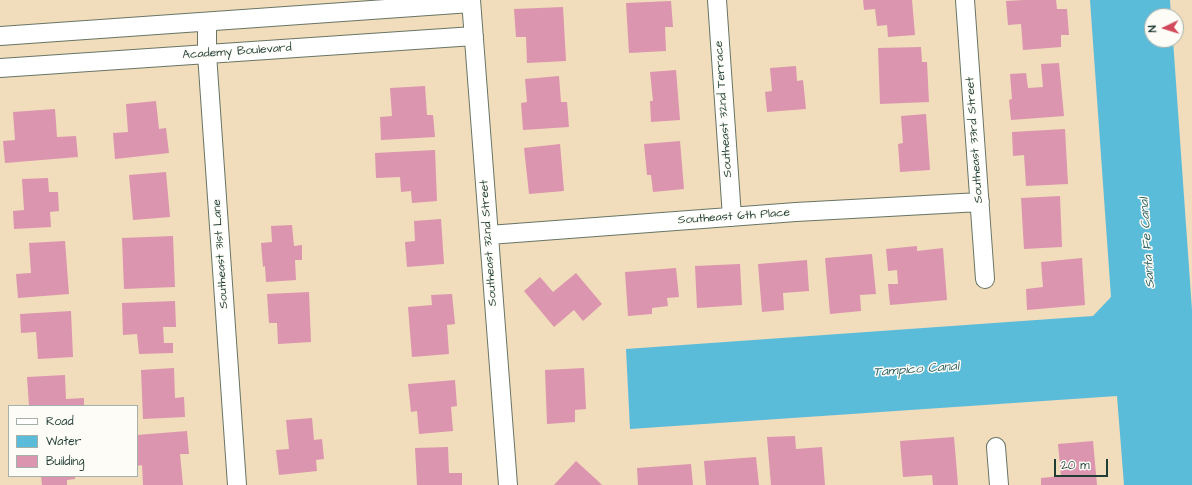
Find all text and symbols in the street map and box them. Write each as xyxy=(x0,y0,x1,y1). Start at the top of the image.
north arrow xyxy=(1144,8,1184,48)
text: N xyxy=(1145,25,1160,33)
street label: Southeast 32nd Terrace xyxy=(712,40,736,178)
street label: Academy Boulevard xyxy=(182,41,292,63)
street label: Southeast 33rd Street xyxy=(963,76,987,204)
street label: Southeast 32nd Street xyxy=(477,179,501,307)
water label: Santa Fe Canal xyxy=(1137,197,1159,289)
street label: Southeast 31st Lane xyxy=(210,199,232,309)
street label: Southeast 6th Place xyxy=(677,206,791,228)
water label: Tampico Canal xyxy=(873,359,959,381)
legend xyxy=(8,405,138,477)
text: Road xyxy=(46,413,74,430)
text: Water xyxy=(46,433,81,450)
scale bar xyxy=(1056,451,1110,477)
text: Building xyxy=(46,453,84,470)
text: 20 m xyxy=(1061,457,1090,474)

